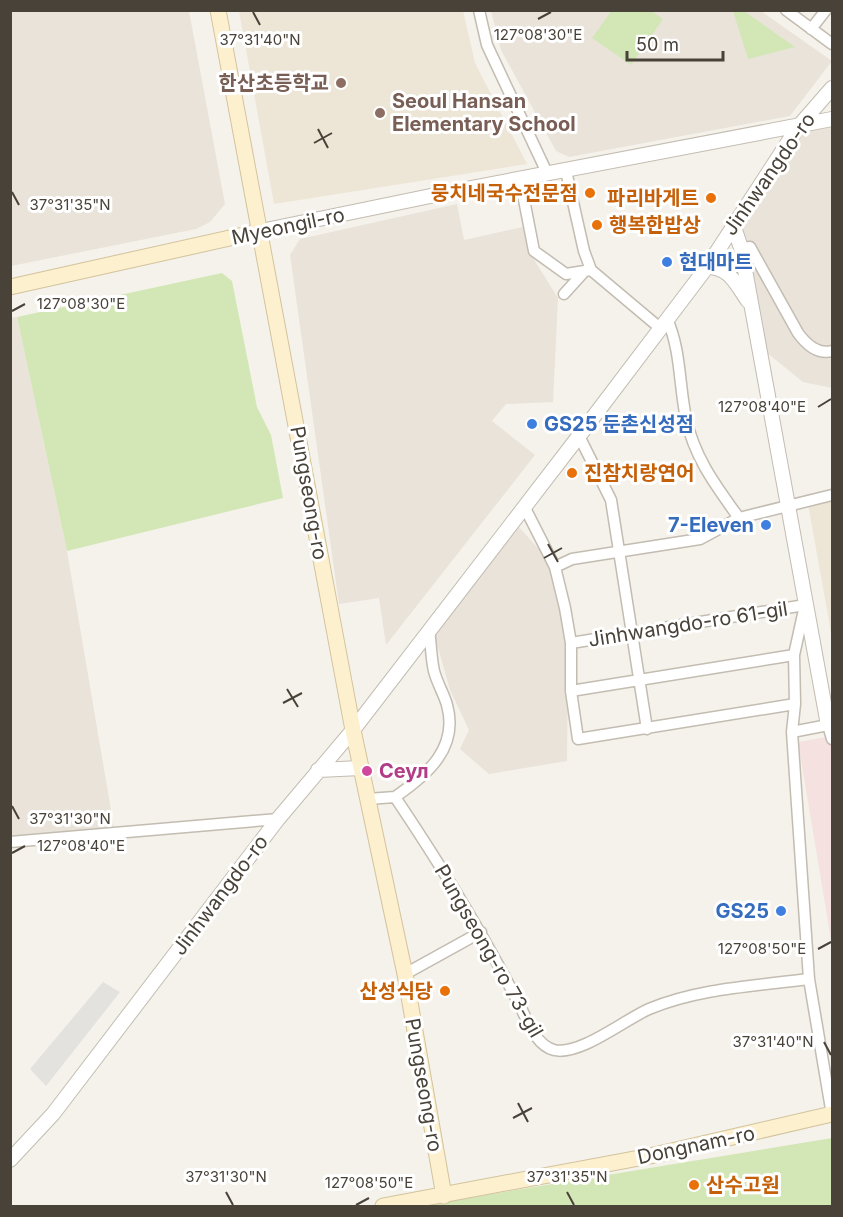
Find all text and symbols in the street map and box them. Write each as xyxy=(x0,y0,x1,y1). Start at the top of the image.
scale bar xyxy=(627,24,723,62)
text: 127°08'30"E xyxy=(494,25,582,44)
text: 37°31'40"N xyxy=(220,30,300,49)
text: 50 m xyxy=(636,34,679,55)
place label: 한산초등학교 xyxy=(219,71,329,95)
marker: 한산초등학교 xyxy=(334,76,348,90)
place label: Seoul Hansan Elementary School xyxy=(392,89,576,136)
marker: Seoul Hansan Elementary School xyxy=(373,106,387,120)
street label: Jinhwangdo-ro xyxy=(718,108,820,240)
place label: 뭉치네국수전문점 xyxy=(431,181,578,205)
marker: 뭉치네국수전문점 xyxy=(583,186,597,200)
place label: 파리바게트 xyxy=(607,186,699,210)
marker: 파리바게트 xyxy=(704,191,718,205)
text: 37°31'35"N xyxy=(29,195,111,214)
street label: Myeongil-ro xyxy=(229,202,347,250)
place label: 행복한밥상 xyxy=(609,213,701,237)
marker: 행복한밥상 xyxy=(590,218,604,232)
place label: 현대마트 xyxy=(679,250,753,274)
marker: 현대마트 xyxy=(660,255,674,269)
text: 127°08'30"E xyxy=(37,294,125,313)
text: 127°08'40"E xyxy=(718,397,806,416)
place label: GS25 둔촌신성점 xyxy=(544,412,694,436)
marker: GS25 둔촌신성점 xyxy=(525,417,539,431)
street label: Pungseong-ro xyxy=(285,424,333,562)
place label: 진참치랑연어 xyxy=(584,461,694,485)
marker: 진참치랑연어 xyxy=(565,466,579,480)
place label: 7-Eleven xyxy=(668,513,754,537)
marker: 7-Eleven xyxy=(759,518,773,532)
street label: Jinhwangdo-ro 61-gil xyxy=(587,596,789,652)
place label: Сеул xyxy=(379,759,429,783)
marker: Сеул xyxy=(360,764,374,778)
text: 37°31'30"N xyxy=(29,809,111,828)
street label: Jinhwangdo-ro xyxy=(167,830,273,960)
text: 127°08'40"E xyxy=(37,836,125,855)
street label: Pungseong-ro 73-gil xyxy=(430,860,548,1042)
place label: GS25 xyxy=(716,899,769,923)
marker: GS25 xyxy=(774,904,788,918)
text: 127°08'50"E xyxy=(718,939,806,958)
place label: 산성식당 xyxy=(359,979,433,1003)
marker: 산성식당 xyxy=(438,984,452,998)
street label: Pungseong-ro xyxy=(400,1016,448,1154)
text: 37°31'40"N xyxy=(733,1032,813,1051)
street label: Dongnam-ro xyxy=(635,1121,757,1169)
text: 37°31'30"N xyxy=(185,1167,267,1186)
text: 37°31'35"N xyxy=(526,1167,608,1186)
text: 127°08'50"E xyxy=(325,1173,413,1192)
place label: 산수고원 xyxy=(706,1173,780,1197)
marker: 산수고원 xyxy=(687,1178,701,1192)

